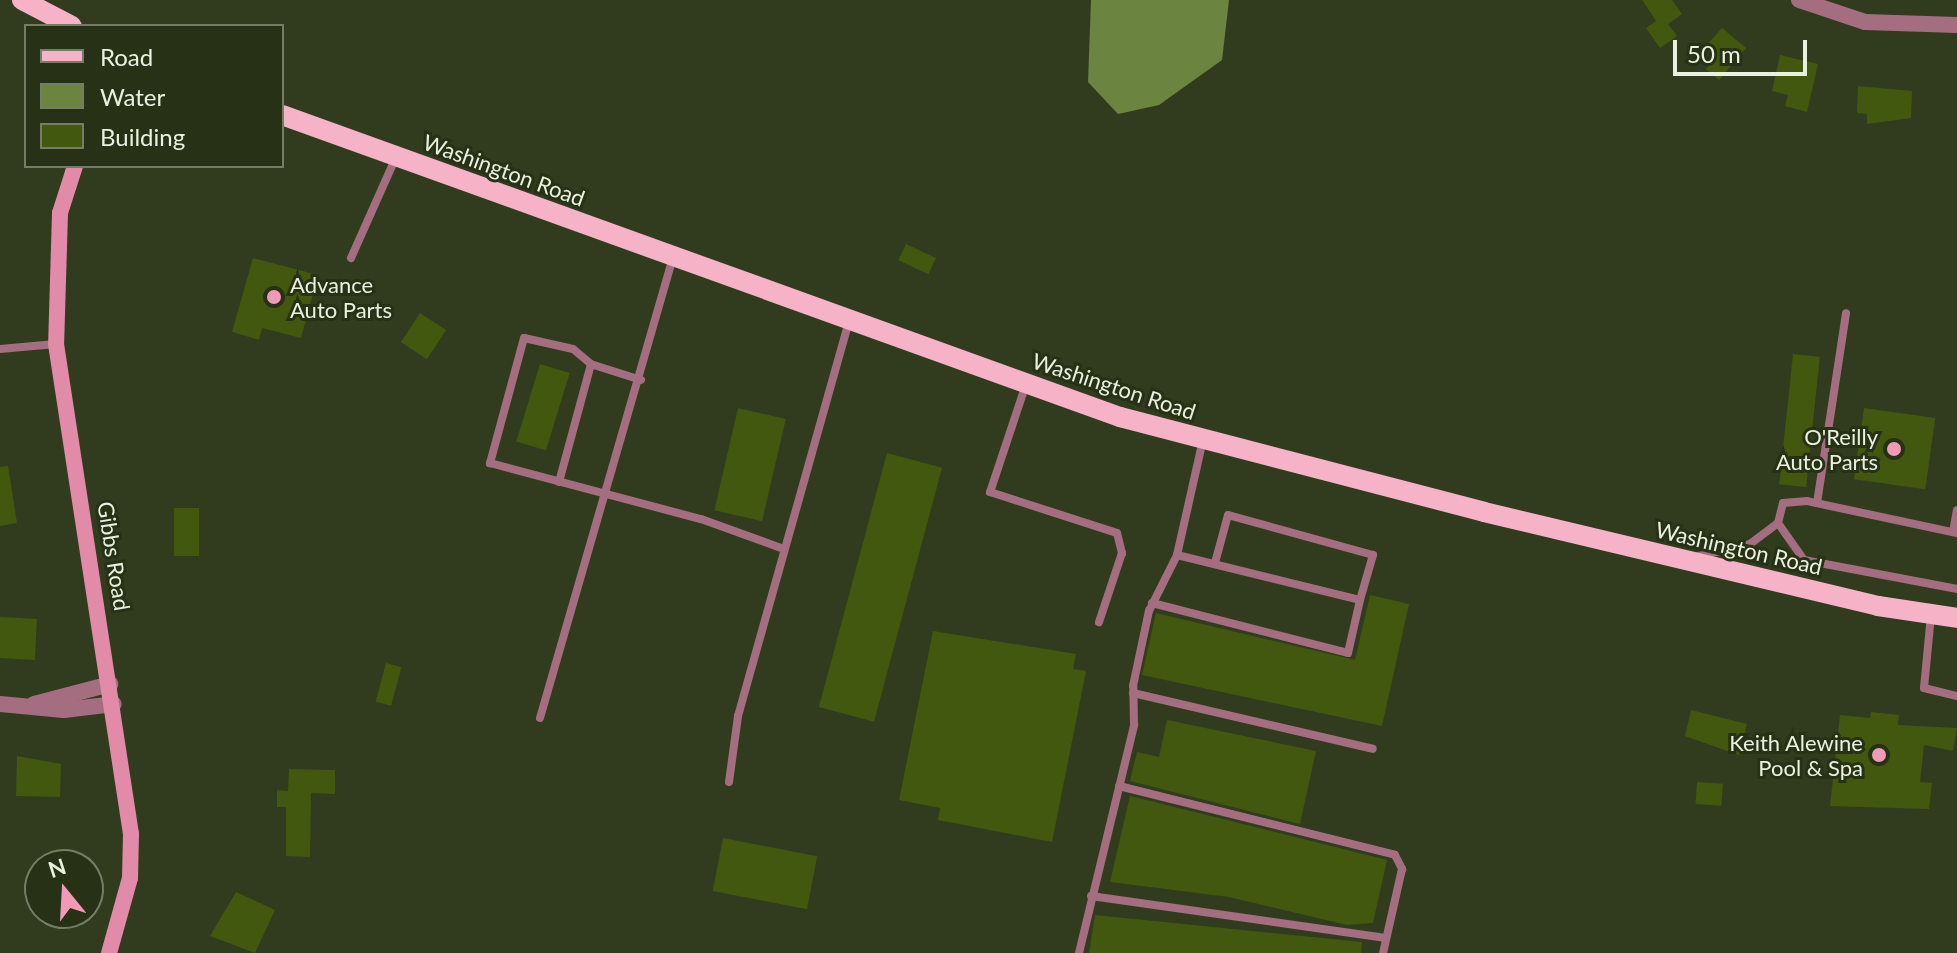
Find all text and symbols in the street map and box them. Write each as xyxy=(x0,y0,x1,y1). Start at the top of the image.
legend xyxy=(24,24,284,168)
scale bar xyxy=(1677,24,1811,74)
text: 50 m xyxy=(1687,39,1741,68)
text: Road xyxy=(100,42,153,71)
text: Water xyxy=(100,82,165,111)
text: Building xyxy=(100,122,185,151)
street label: Washington Road xyxy=(419,128,589,212)
place label: Advance Auto Parts xyxy=(290,271,392,322)
marker: Advance Auto Parts xyxy=(265,288,283,306)
street label: Washington Road xyxy=(1029,347,1199,425)
place label: O'Reilly Auto Parts xyxy=(1776,423,1878,474)
marker: O'Reilly Auto Parts xyxy=(1885,440,1903,458)
street label: Gibbs Road xyxy=(92,500,136,612)
street label: Washington Road xyxy=(1653,516,1825,580)
place label: Keith Alewine Pool & Spa xyxy=(1729,729,1863,780)
marker: Keith Alewine Pool & Spa xyxy=(1870,746,1888,764)
north arrow xyxy=(24,849,104,929)
text: N xyxy=(45,852,69,883)

